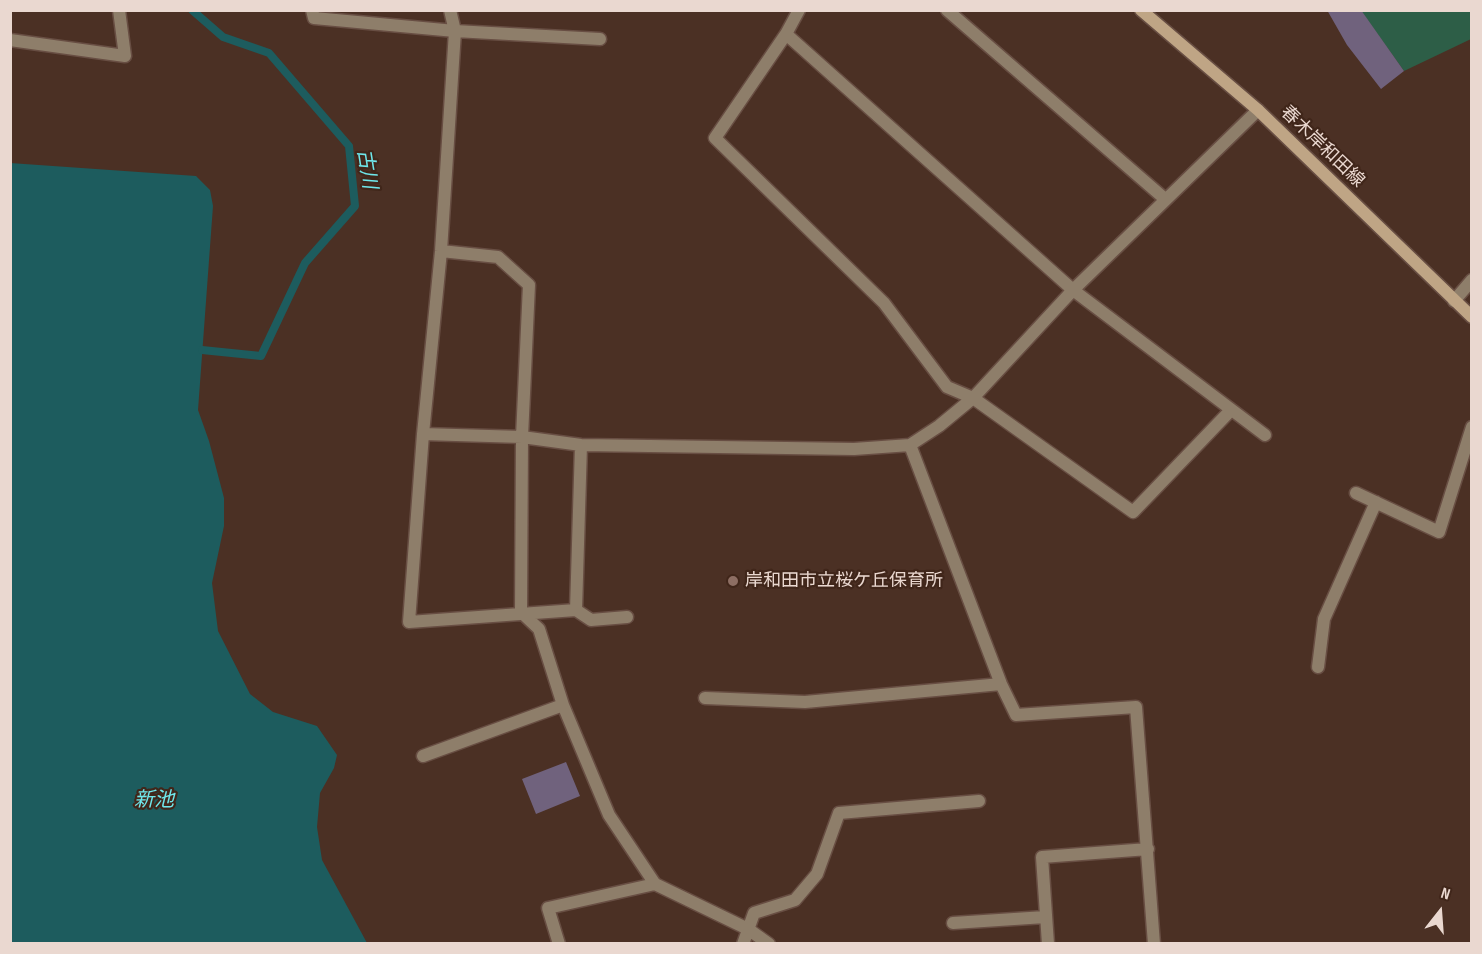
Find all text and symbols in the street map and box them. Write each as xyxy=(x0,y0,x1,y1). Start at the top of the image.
street label: 春木岸和田線 xyxy=(1276,102,1368,192)
water label: 古川 xyxy=(351,147,381,191)
place label: 岸和田市立桜ケ丘保育所 xyxy=(745,570,943,592)
marker: 岸和田市立桜ケ丘保育所 xyxy=(726,574,740,588)
water label: 新池 xyxy=(134,789,174,813)
north arrow xyxy=(1410,882,1470,942)
text: N xyxy=(1439,884,1452,905)

